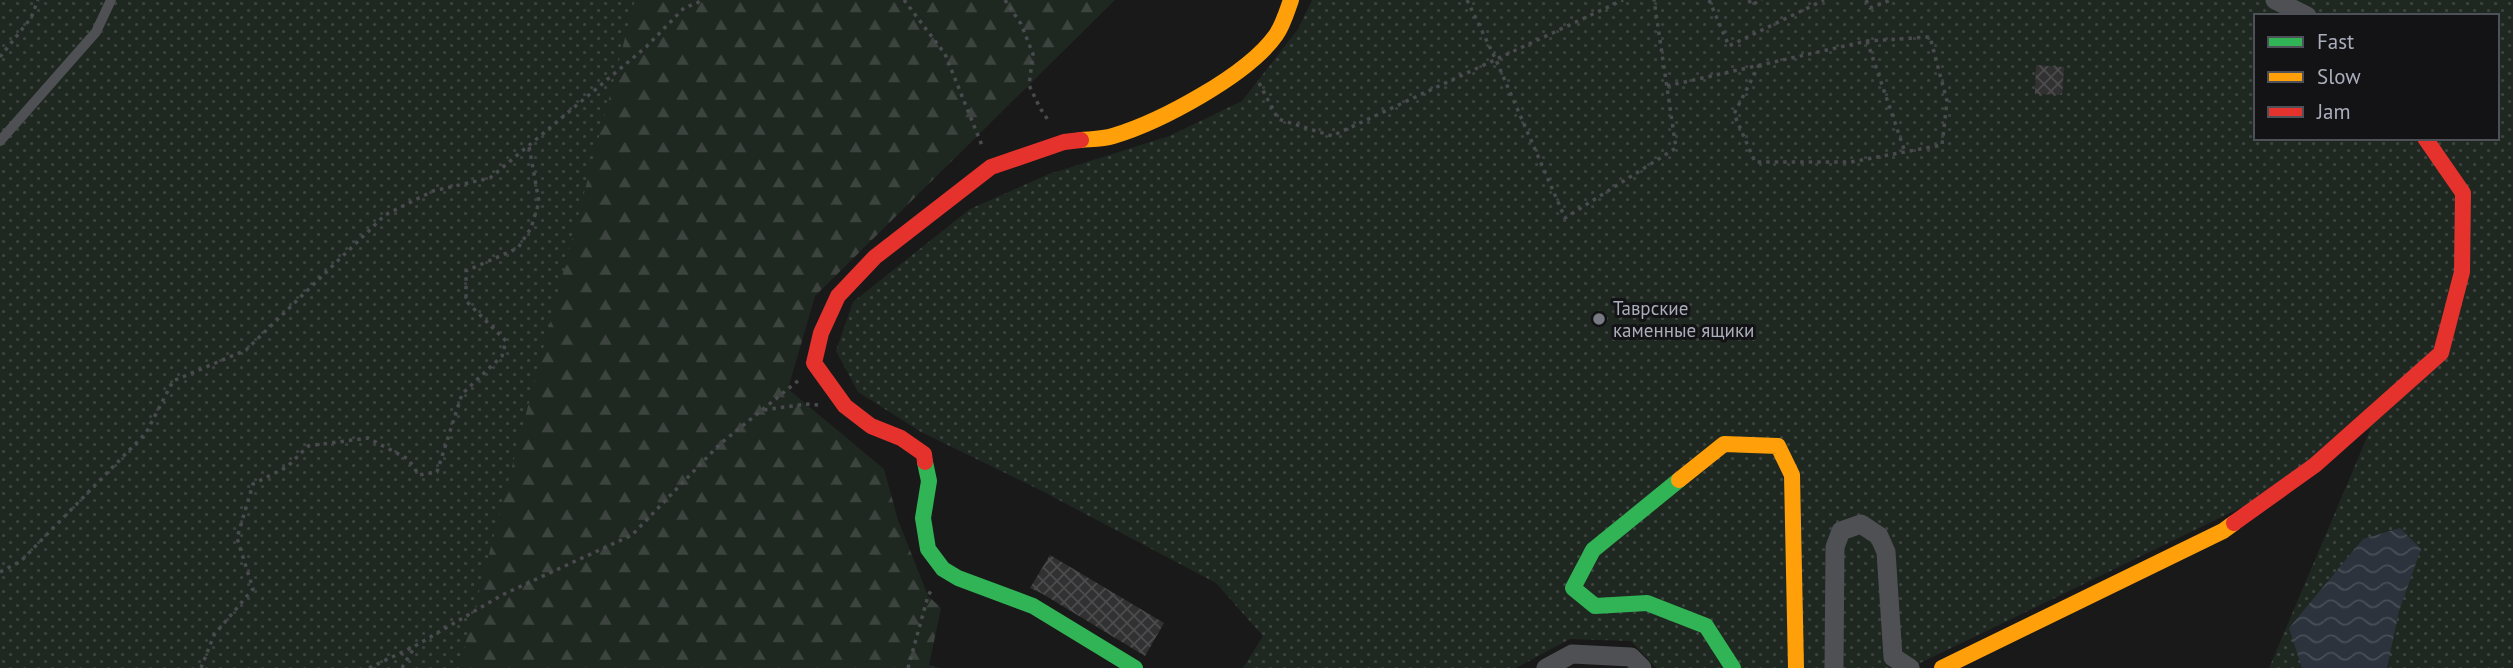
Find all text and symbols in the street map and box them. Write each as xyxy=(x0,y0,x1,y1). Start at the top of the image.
legend xyxy=(2254,14,2499,140)
text: Fast xyxy=(2317,28,2354,55)
text: Slow xyxy=(2317,63,2361,90)
text: Jam xyxy=(2316,98,2351,125)
place label: Таврские каменные ящики xyxy=(1613,296,1754,342)
marker: Таврские каменные ящики xyxy=(1591,311,1607,327)

